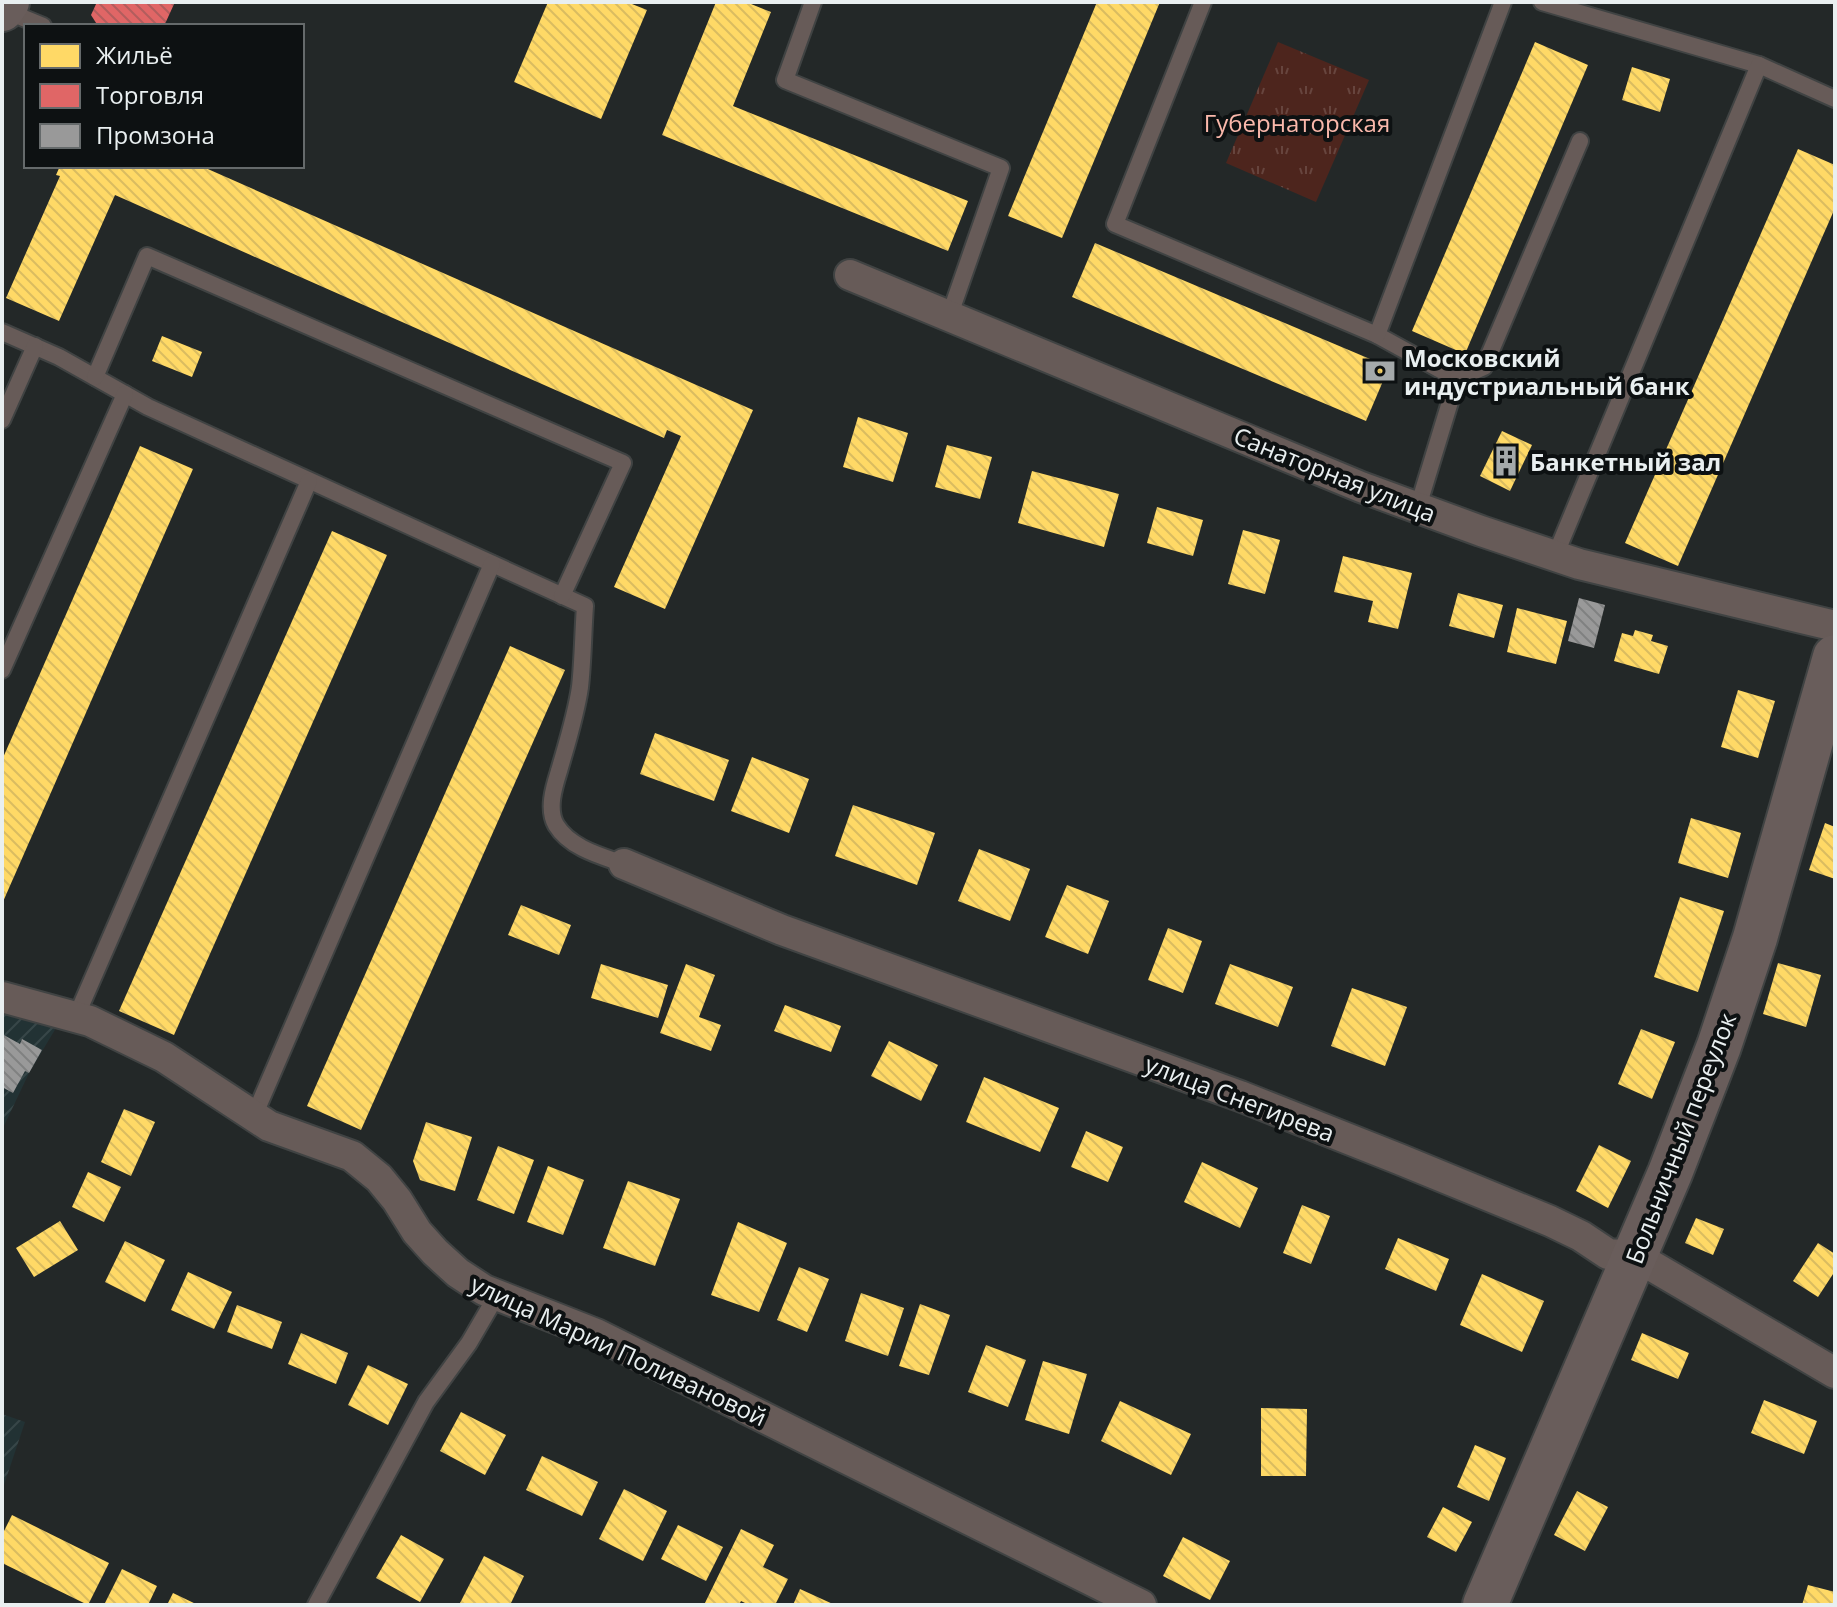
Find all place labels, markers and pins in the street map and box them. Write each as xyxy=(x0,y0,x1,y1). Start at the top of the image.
place label: Московский индустриальный банк xyxy=(1404,341,1690,402)
bank icon: Московский индустриальный банк xyxy=(1363,354,1397,388)
building icon: Банкетный зал xyxy=(1489,444,1523,478)
place label: Банкетный зал xyxy=(1530,445,1721,478)

